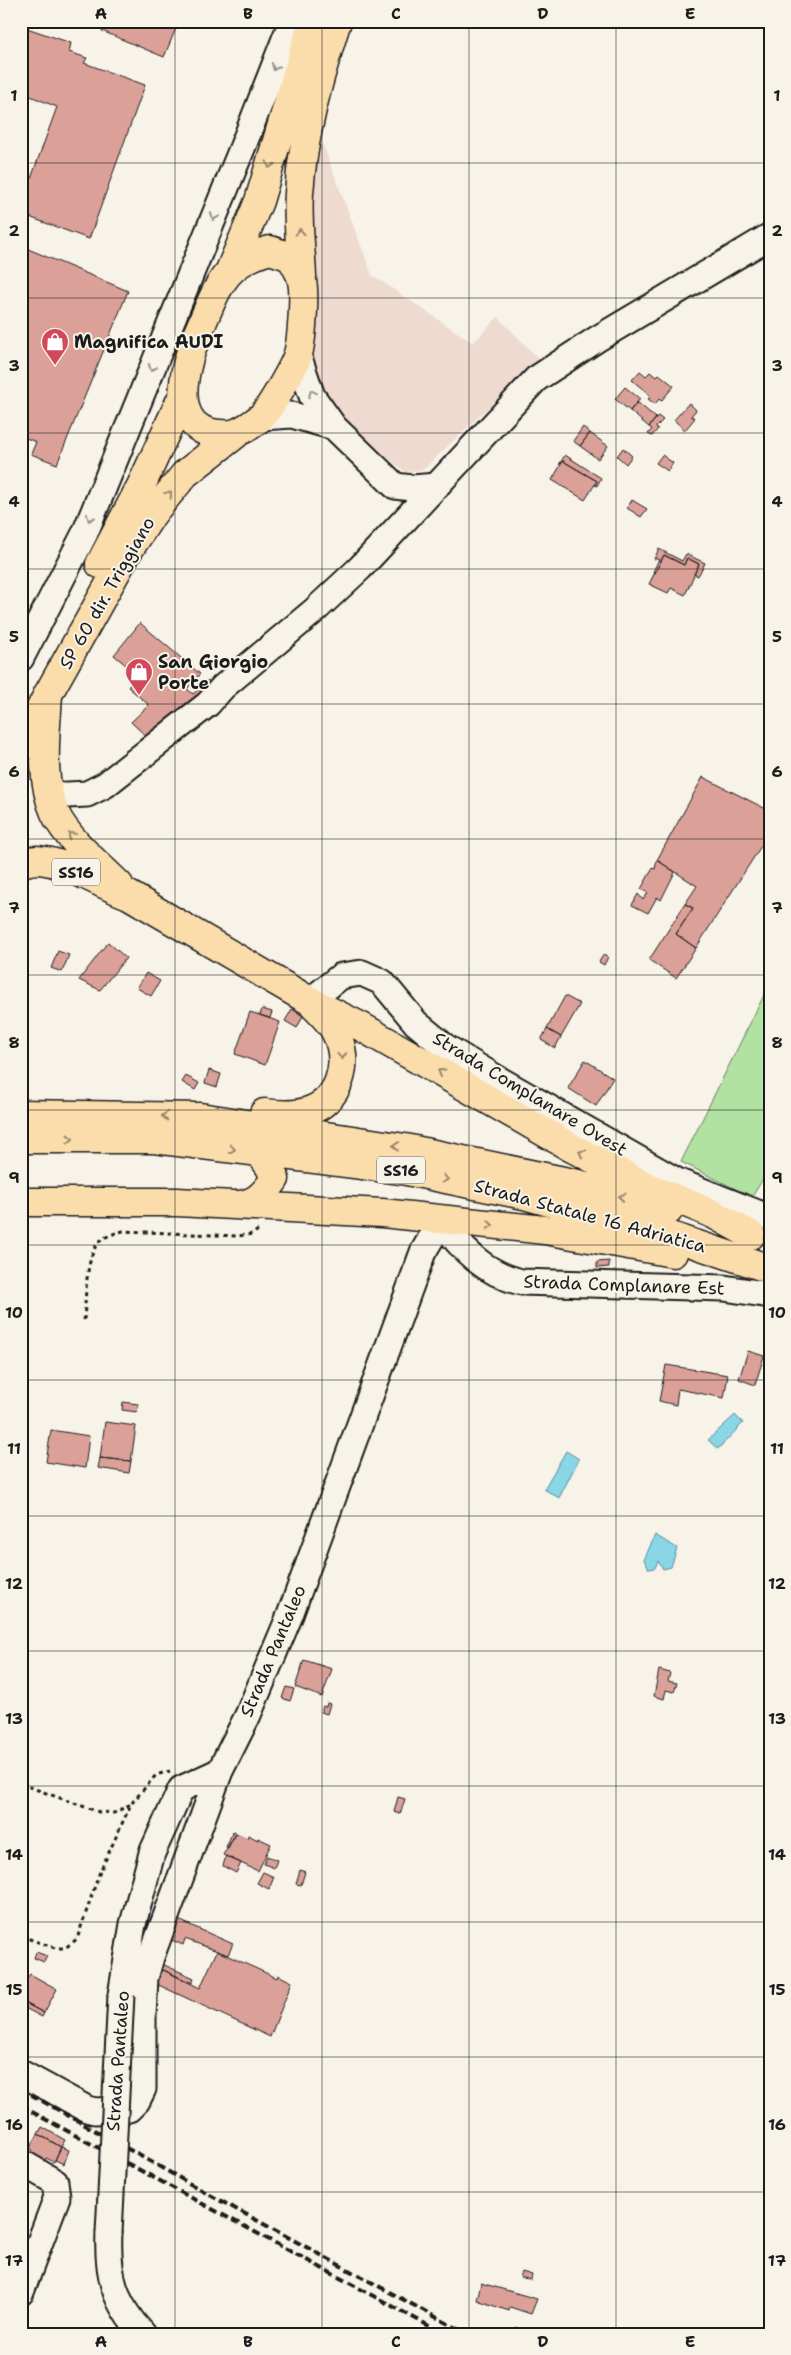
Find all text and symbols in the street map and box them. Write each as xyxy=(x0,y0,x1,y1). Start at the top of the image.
text: A xyxy=(95,3,107,24)
text: B xyxy=(243,3,253,24)
text: C xyxy=(391,3,401,24)
text: D xyxy=(537,3,549,24)
text: E xyxy=(685,3,695,24)
one-way arrow xyxy=(271,62,281,71)
text: 1 xyxy=(10,85,18,106)
text: 1 xyxy=(773,85,781,106)
one-way arrow xyxy=(266,161,276,169)
one-way arrow xyxy=(209,212,220,221)
text: 2 xyxy=(8,220,20,241)
text: 2 xyxy=(771,220,783,241)
one-way arrow xyxy=(295,228,305,236)
shop icon: Magnifica AUDI xyxy=(40,327,70,366)
place label: Magnifica AUDI xyxy=(74,330,223,354)
text: 3 xyxy=(8,355,20,376)
text: 3 xyxy=(771,355,783,376)
one-way arrow xyxy=(148,363,158,372)
one-way arrow xyxy=(308,389,318,398)
text: 4 xyxy=(8,491,20,512)
one-way arrow xyxy=(163,491,171,500)
text: 4 xyxy=(771,491,783,512)
street label: SP 60 dir. Triggiano xyxy=(54,512,160,674)
one-way arrow xyxy=(86,513,97,522)
text: 5 xyxy=(9,626,19,647)
text: 5 xyxy=(772,626,782,647)
place label: San Giorgio Porte xyxy=(158,650,268,695)
shop icon: San Giorgio Porte xyxy=(124,657,154,696)
text: 6 xyxy=(8,761,20,782)
text: 6 xyxy=(771,761,783,782)
one-way arrow xyxy=(68,831,77,840)
road number: SS16 xyxy=(52,859,100,886)
text: 7 xyxy=(8,897,20,918)
text: 7 xyxy=(771,897,783,918)
street label: Strada Complanare Ovest xyxy=(428,1026,632,1162)
text: 8 xyxy=(8,1032,20,1053)
text: 8 xyxy=(771,1032,783,1053)
one-way arrow xyxy=(337,1053,348,1061)
one-way arrow xyxy=(437,1069,446,1079)
one-way arrow xyxy=(161,1111,169,1121)
one-way arrow xyxy=(66,1134,74,1144)
one-way arrow xyxy=(391,1142,400,1152)
one-way arrow xyxy=(228,1143,236,1154)
one-way arrow xyxy=(578,1149,587,1159)
road number: SS16 xyxy=(377,1156,425,1184)
text: 9 xyxy=(8,1167,20,1188)
text: 9 xyxy=(771,1167,783,1188)
one-way arrow xyxy=(440,1173,449,1183)
street label: Strada Statale 16 Adriatica xyxy=(472,1173,708,1259)
one-way arrow xyxy=(619,1193,627,1203)
one-way arrow xyxy=(487,1219,495,1230)
street label: Strada Complanare Est xyxy=(523,1269,725,1301)
text: 10 xyxy=(5,1302,23,1323)
text: 10 xyxy=(768,1302,786,1323)
text: 11 xyxy=(7,1438,21,1459)
text: 11 xyxy=(770,1438,784,1459)
text: 12 xyxy=(5,1573,23,1594)
text: 12 xyxy=(768,1573,786,1594)
street label: Strada Pantaleo xyxy=(234,1581,312,1721)
text: 13 xyxy=(5,1708,23,1729)
text: 13 xyxy=(768,1708,786,1729)
text: 14 xyxy=(5,1844,23,1865)
text: 14 xyxy=(768,1844,786,1865)
text: 15 xyxy=(5,1979,23,2000)
text: 15 xyxy=(768,1979,786,2000)
street label: Strada Pantaleo xyxy=(101,1990,135,2132)
text: 16 xyxy=(5,2114,23,2135)
text: 16 xyxy=(768,2114,786,2135)
text: 17 xyxy=(5,2250,23,2271)
text: 17 xyxy=(768,2250,786,2271)
text: A xyxy=(95,2331,107,2352)
text: B xyxy=(243,2331,253,2352)
text: C xyxy=(391,2331,401,2352)
text: D xyxy=(537,2331,549,2352)
text: E xyxy=(685,2331,695,2352)

